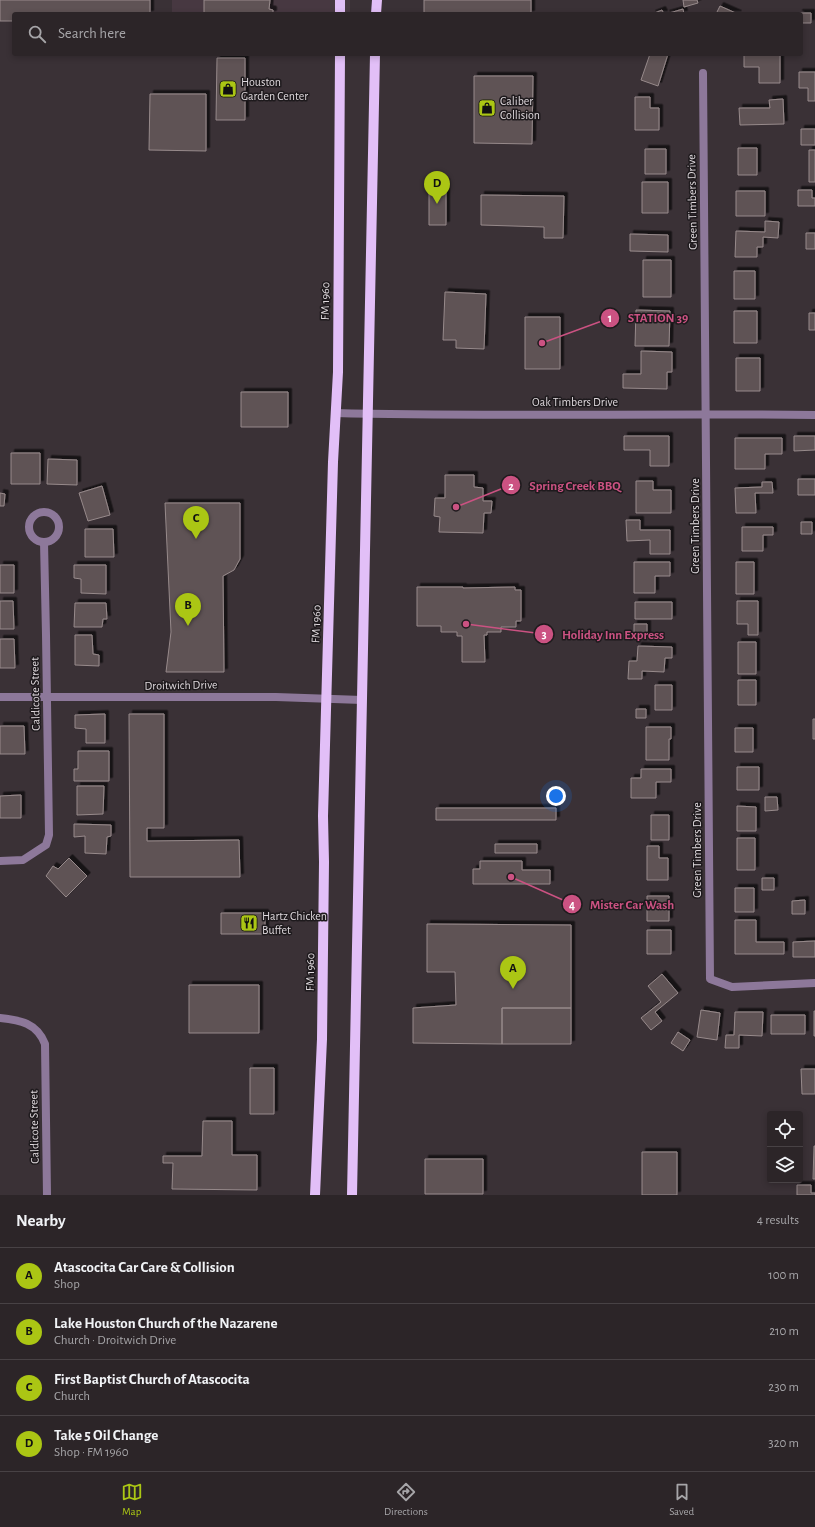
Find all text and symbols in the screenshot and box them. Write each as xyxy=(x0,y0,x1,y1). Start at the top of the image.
search box xyxy=(12,12,803,56)
icon: search xyxy=(26,23,48,45)
text: Search here xyxy=(58,26,126,41)
place label: Houston Garden Center xyxy=(241,76,308,102)
shop icon: Houston Garden Center xyxy=(218,79,238,99)
place label: Caliber Collision xyxy=(500,95,540,121)
shop icon: Caliber Collision xyxy=(477,98,497,118)
street label: Green Timbers Drive xyxy=(685,154,699,250)
pin: D xyxy=(424,171,450,204)
street label: FM 1960 xyxy=(319,282,331,320)
callout: STATION 39 xyxy=(600,305,696,330)
text: 1 xyxy=(608,312,612,324)
text: STATION 39 xyxy=(628,312,688,325)
street label: Oak Timbers Drive xyxy=(532,396,618,408)
callout: Spring Creek BBQ xyxy=(501,473,629,498)
street label: Green Timbers Drive xyxy=(689,478,701,574)
text: 2 xyxy=(508,480,514,492)
text: Spring Creek BBQ xyxy=(529,480,622,493)
pin: C xyxy=(183,506,209,539)
pin: B xyxy=(175,593,201,626)
street label: FM 1960 xyxy=(309,605,323,643)
callout: Holiday Inn Express xyxy=(534,622,672,647)
text: 3 xyxy=(541,628,547,640)
text: Holiday Inn Express xyxy=(562,629,664,642)
street label: Caldicote Street xyxy=(28,657,42,731)
street label: Droitwich Drive xyxy=(144,678,218,692)
your location xyxy=(546,786,566,806)
street label: Green Timbers Drive xyxy=(691,802,703,898)
callout: Mister Car Wash xyxy=(562,892,682,917)
text: 4 xyxy=(569,899,575,911)
text: Mister Car Wash xyxy=(590,899,674,912)
place label: Hartz Chicken Buffet xyxy=(262,910,327,936)
restaurant icon: Hartz Chicken Buffet xyxy=(239,913,259,933)
street label: FM 1960 xyxy=(304,953,316,991)
pin: A xyxy=(500,956,526,989)
street label: Caldicote Street xyxy=(27,1090,41,1164)
map controls xyxy=(767,1111,803,1183)
button: locate xyxy=(767,1111,803,1147)
button: layers xyxy=(767,1147,803,1183)
text: Nearby xyxy=(16,1212,66,1229)
text: 4 results xyxy=(757,1214,799,1227)
text: Atascocita Car Care & Collision xyxy=(54,1260,235,1275)
text: A xyxy=(25,1269,33,1282)
text: 100 m xyxy=(768,1269,799,1282)
text: Shop xyxy=(54,1278,80,1291)
text: Lake Houston Church of the Nazarene xyxy=(54,1316,278,1331)
text: B xyxy=(25,1325,33,1338)
text: 210 m xyxy=(769,1325,799,1338)
text: Church · Droitwich Drive xyxy=(54,1334,176,1347)
text: First Baptist Church of Atascocita xyxy=(54,1372,250,1387)
text: C xyxy=(26,1381,32,1394)
text: 230 m xyxy=(768,1381,799,1394)
text: Church xyxy=(54,1390,90,1403)
text: Take 5 Oil Change xyxy=(54,1428,158,1443)
text: D xyxy=(25,1437,33,1450)
text: 320 m xyxy=(768,1437,799,1450)
text: Shop · FM 1960 xyxy=(54,1446,129,1459)
tab: Map xyxy=(121,1481,143,1518)
tab: Directions xyxy=(384,1481,428,1518)
tab: Saved xyxy=(669,1481,694,1518)

